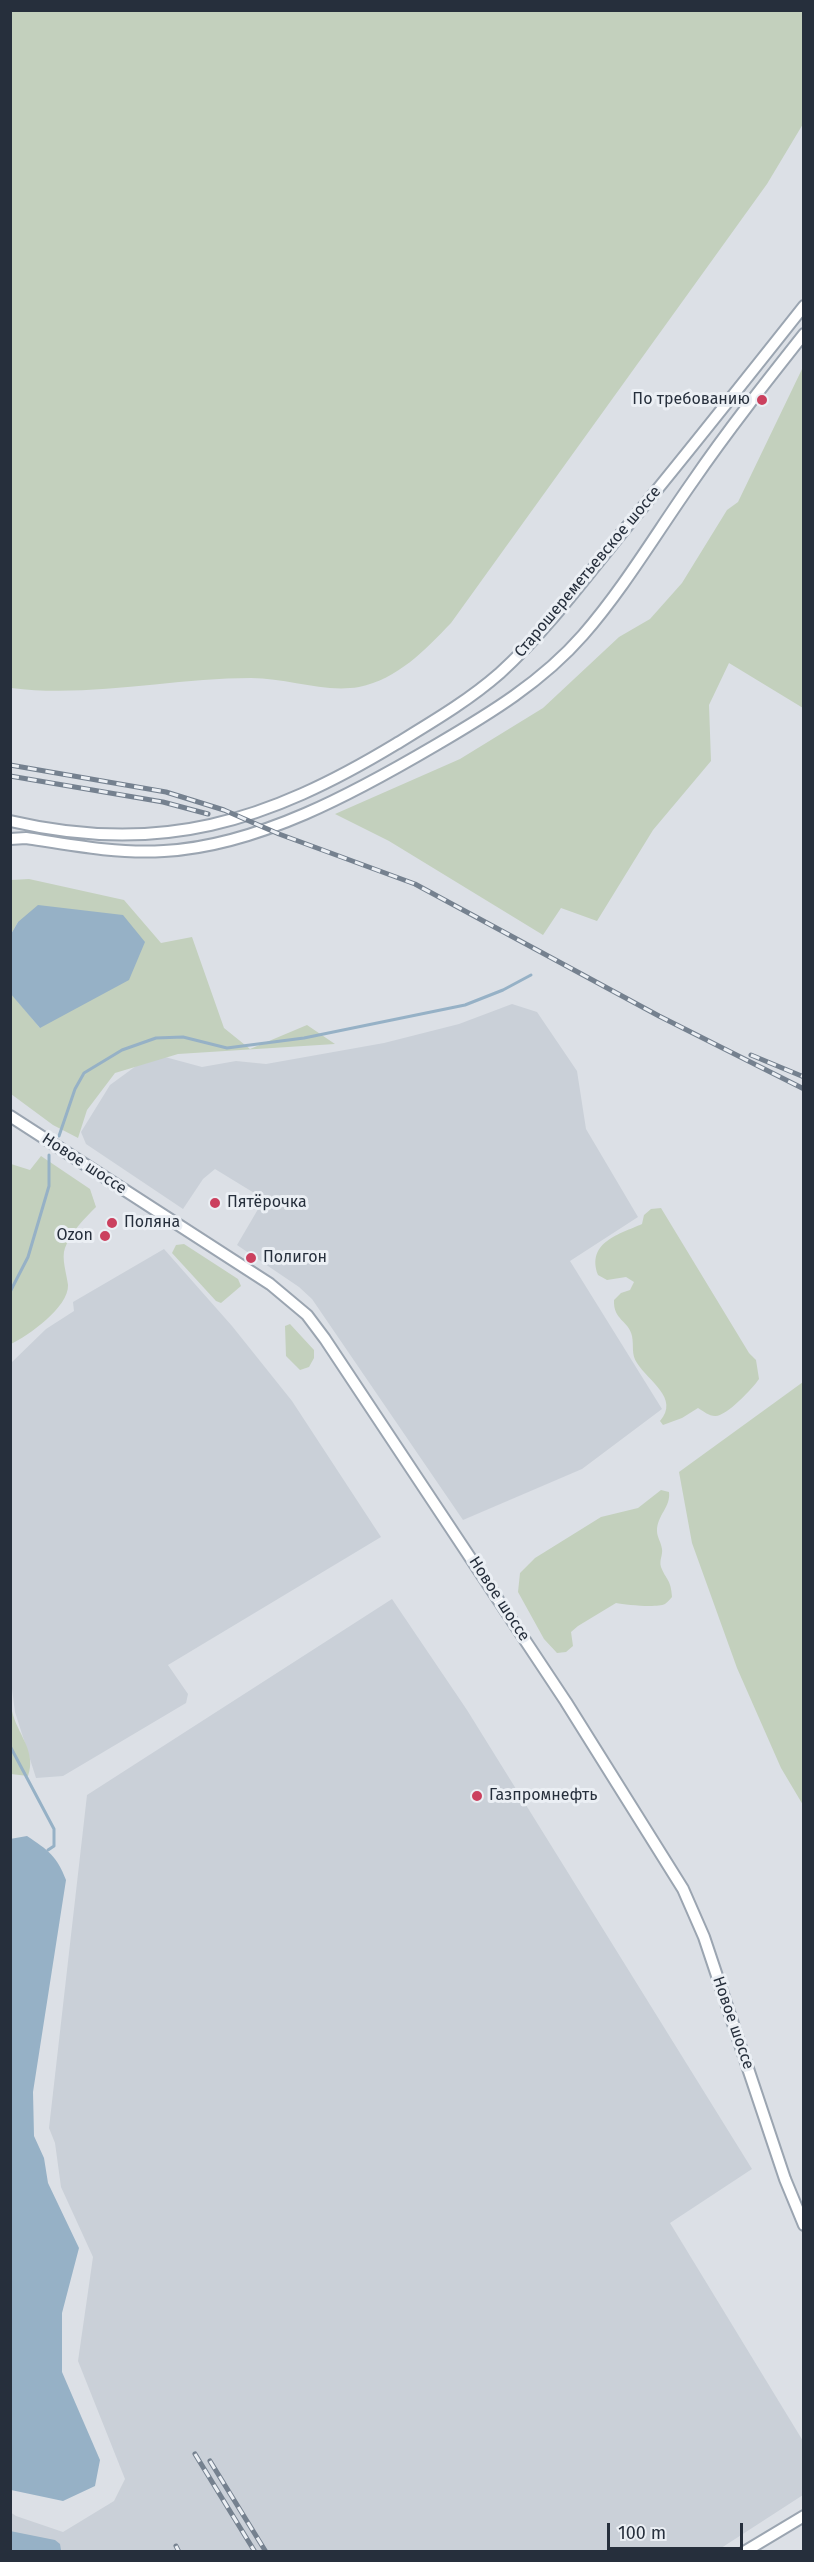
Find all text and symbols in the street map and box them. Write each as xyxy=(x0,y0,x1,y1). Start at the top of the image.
place label: По требованию xyxy=(632,390,750,410)
marker: По требованию xyxy=(755,393,769,407)
street label: Старошереметьевское шоссе xyxy=(511,482,665,662)
street label: Новое шоссе xyxy=(38,1130,130,1198)
place label: Пятёрочка xyxy=(227,1193,307,1213)
marker: Пятёрочка xyxy=(208,1196,222,1210)
place label: Поляна xyxy=(124,1213,180,1233)
marker: Поляна xyxy=(105,1216,119,1230)
place label: Ozon xyxy=(56,1226,93,1246)
marker: Ozon xyxy=(98,1229,112,1243)
place label: Полигон xyxy=(263,1248,327,1268)
marker: Полигон xyxy=(244,1251,258,1265)
street label: Новое шоссе xyxy=(465,1553,533,1645)
place label: Газпромнефть xyxy=(489,1786,598,1806)
marker: Газпромнефть xyxy=(470,1789,484,1803)
street label: Новое шоссе xyxy=(708,1974,758,2072)
scale bar xyxy=(610,2511,746,2549)
text: 100 m xyxy=(618,2522,666,2544)

